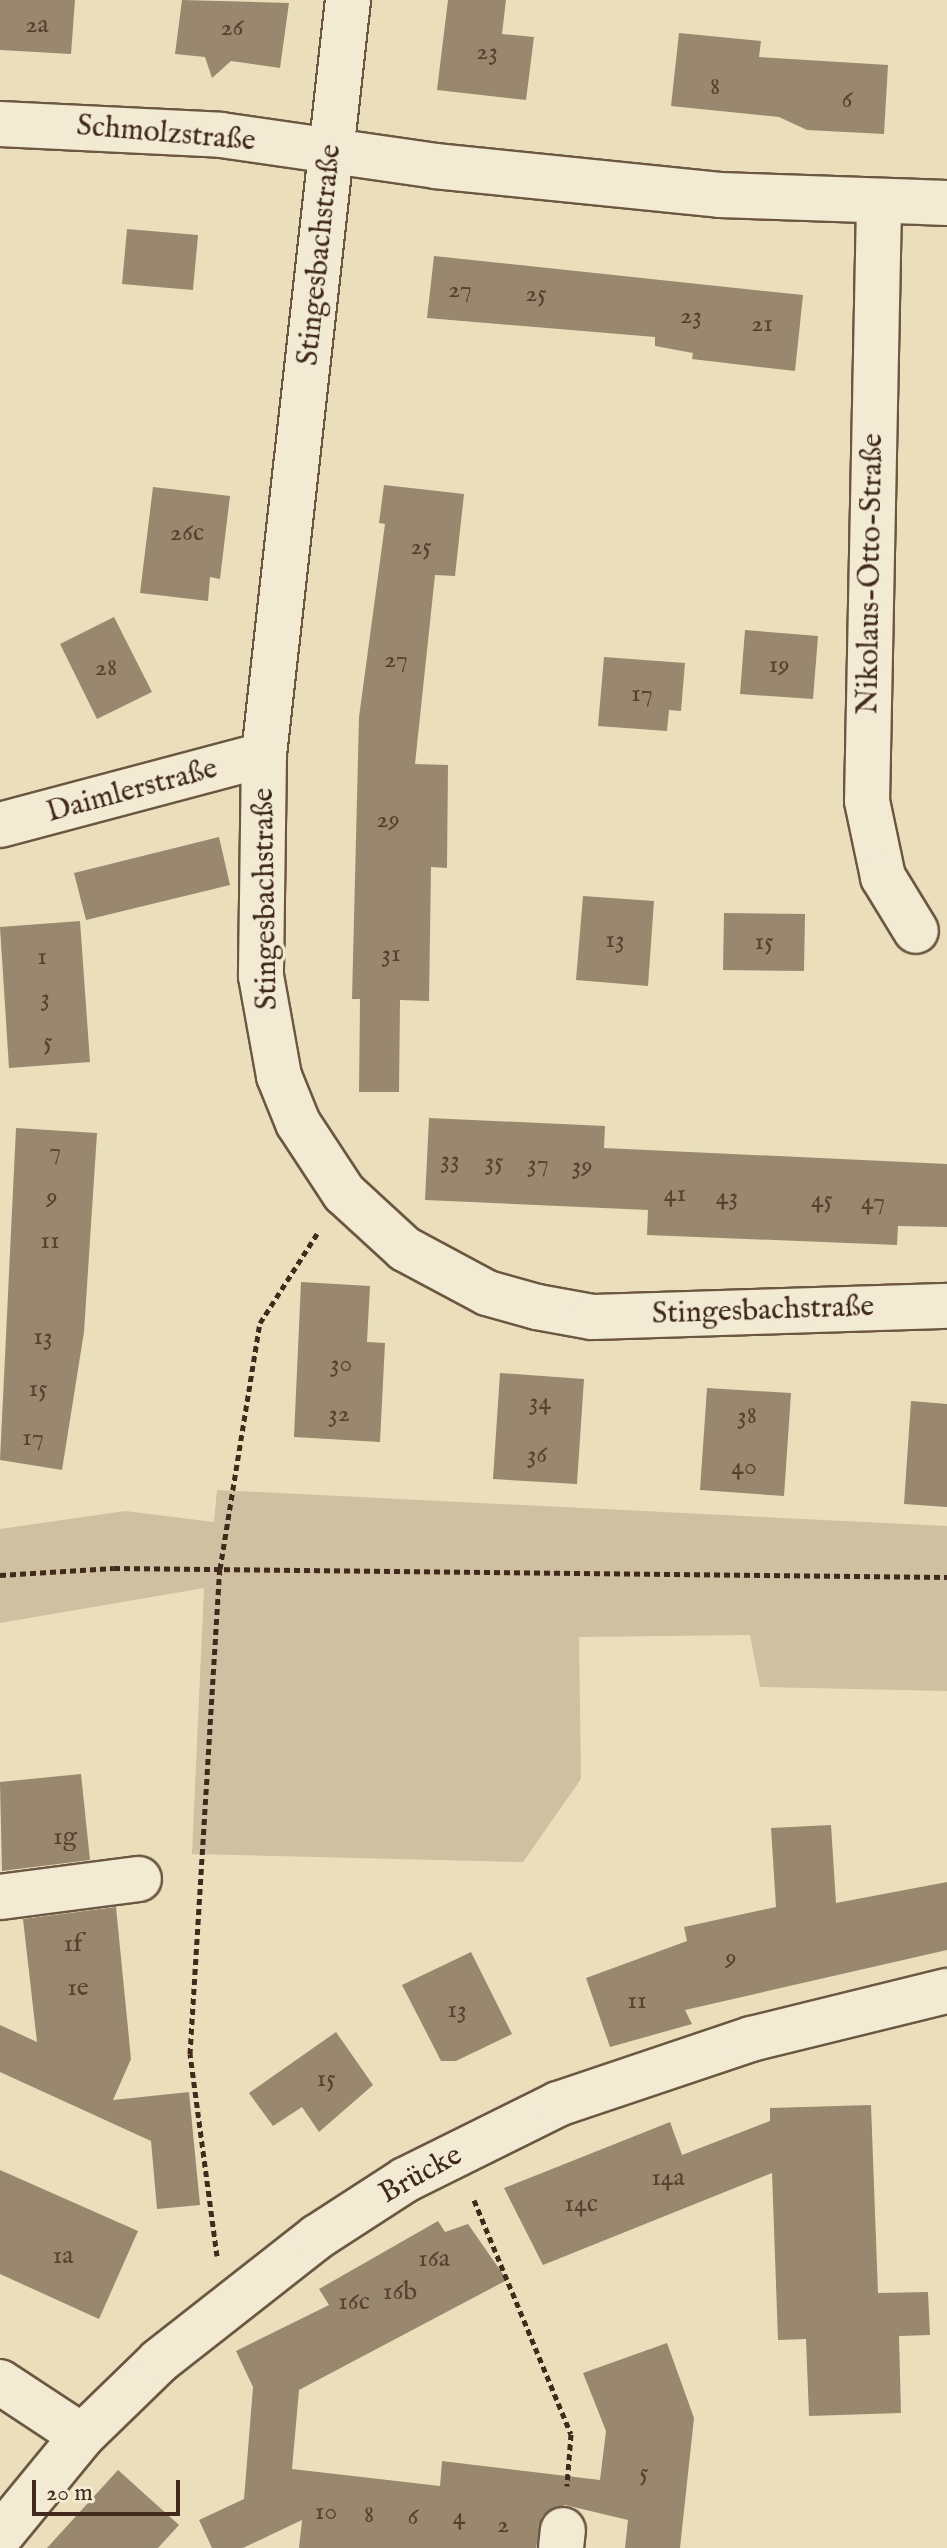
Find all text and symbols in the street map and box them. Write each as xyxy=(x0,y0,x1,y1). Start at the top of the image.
house number: 2a xyxy=(25,9,49,41)
house number: 26 xyxy=(220,12,244,44)
house number: 23 xyxy=(476,36,498,68)
house number: 8 xyxy=(710,71,720,103)
house number: 6 xyxy=(842,84,852,116)
street label: Schmolzstraße xyxy=(75,108,257,160)
street label: Stingesbachstraße xyxy=(290,143,350,367)
house number: 27 xyxy=(448,274,472,306)
house number: 25 xyxy=(525,278,547,310)
house number: 23 xyxy=(680,300,702,332)
house number: 21 xyxy=(751,308,773,340)
street label: Nikolaus-Otto-Straße xyxy=(851,433,891,715)
house number: 26c xyxy=(170,517,204,549)
house number: 25 xyxy=(410,531,432,563)
house number: 27 xyxy=(384,644,408,676)
house number: 19 xyxy=(768,649,790,681)
house number: 28 xyxy=(95,652,117,684)
house number: 17 xyxy=(631,678,653,710)
street label: Daimlerstraße xyxy=(43,751,221,831)
street label: Stingesbachstraße xyxy=(246,788,286,1010)
house number: 29 xyxy=(376,804,400,836)
house number: 13 xyxy=(605,924,625,956)
house number: 15 xyxy=(754,926,774,958)
house number: 31 xyxy=(381,938,401,970)
house number: 1 xyxy=(37,941,47,973)
house number: 3 xyxy=(40,982,50,1014)
house number: 5 xyxy=(43,1026,53,1058)
house number: 7 xyxy=(49,1136,61,1168)
house number: 33 xyxy=(440,1144,460,1176)
house number: 35 xyxy=(484,1146,504,1178)
house number: 37 xyxy=(527,1148,549,1180)
house number: 39 xyxy=(571,1150,593,1182)
house number: 41 xyxy=(664,1178,686,1210)
house number: 9 xyxy=(46,1181,58,1213)
house number: 43 xyxy=(716,1181,738,1213)
house number: 45 xyxy=(811,1184,833,1216)
house number: 47 xyxy=(861,1186,885,1218)
house number: 11 xyxy=(40,1225,60,1257)
street label: Stingesbachstraße xyxy=(651,1289,875,1333)
house number: 13 xyxy=(33,1321,53,1353)
house number: 30 xyxy=(330,1348,352,1380)
house number: 15 xyxy=(28,1373,48,1405)
house number: 34 xyxy=(529,1386,551,1418)
house number: 32 xyxy=(328,1398,350,1430)
house number: 38 xyxy=(737,1400,757,1432)
house number: 17 xyxy=(22,1422,44,1454)
house number: 36 xyxy=(527,1439,547,1471)
house number: 40 xyxy=(731,1451,757,1483)
house number: 1g xyxy=(53,1821,77,1853)
house number: 1f xyxy=(63,1928,83,1960)
house number: 9 xyxy=(725,1942,737,1974)
house number: 1e xyxy=(67,1972,89,2004)
house number: 11 xyxy=(627,1985,647,2017)
house number: 13 xyxy=(447,1994,467,2026)
house number: 15 xyxy=(316,2063,336,2095)
street label: Brücke xyxy=(373,2138,469,2212)
house number: 14a xyxy=(651,2162,685,2194)
house number: 14c xyxy=(564,2188,598,2220)
house number: 1a xyxy=(53,2240,73,2272)
house number: 16a xyxy=(418,2243,450,2275)
house number: 16b xyxy=(383,2276,417,2308)
house number: 16c xyxy=(338,2286,370,2318)
house number: 5 xyxy=(639,2457,649,2489)
scale bar xyxy=(36,2464,184,2514)
text: 20 m xyxy=(46,2478,93,2509)
house number: 10 xyxy=(315,2496,337,2528)
house number: 8 xyxy=(364,2499,374,2531)
house number: 6 xyxy=(408,2501,418,2533)
house number: 4 xyxy=(453,2501,465,2533)
house number: 2 xyxy=(497,2509,509,2541)

